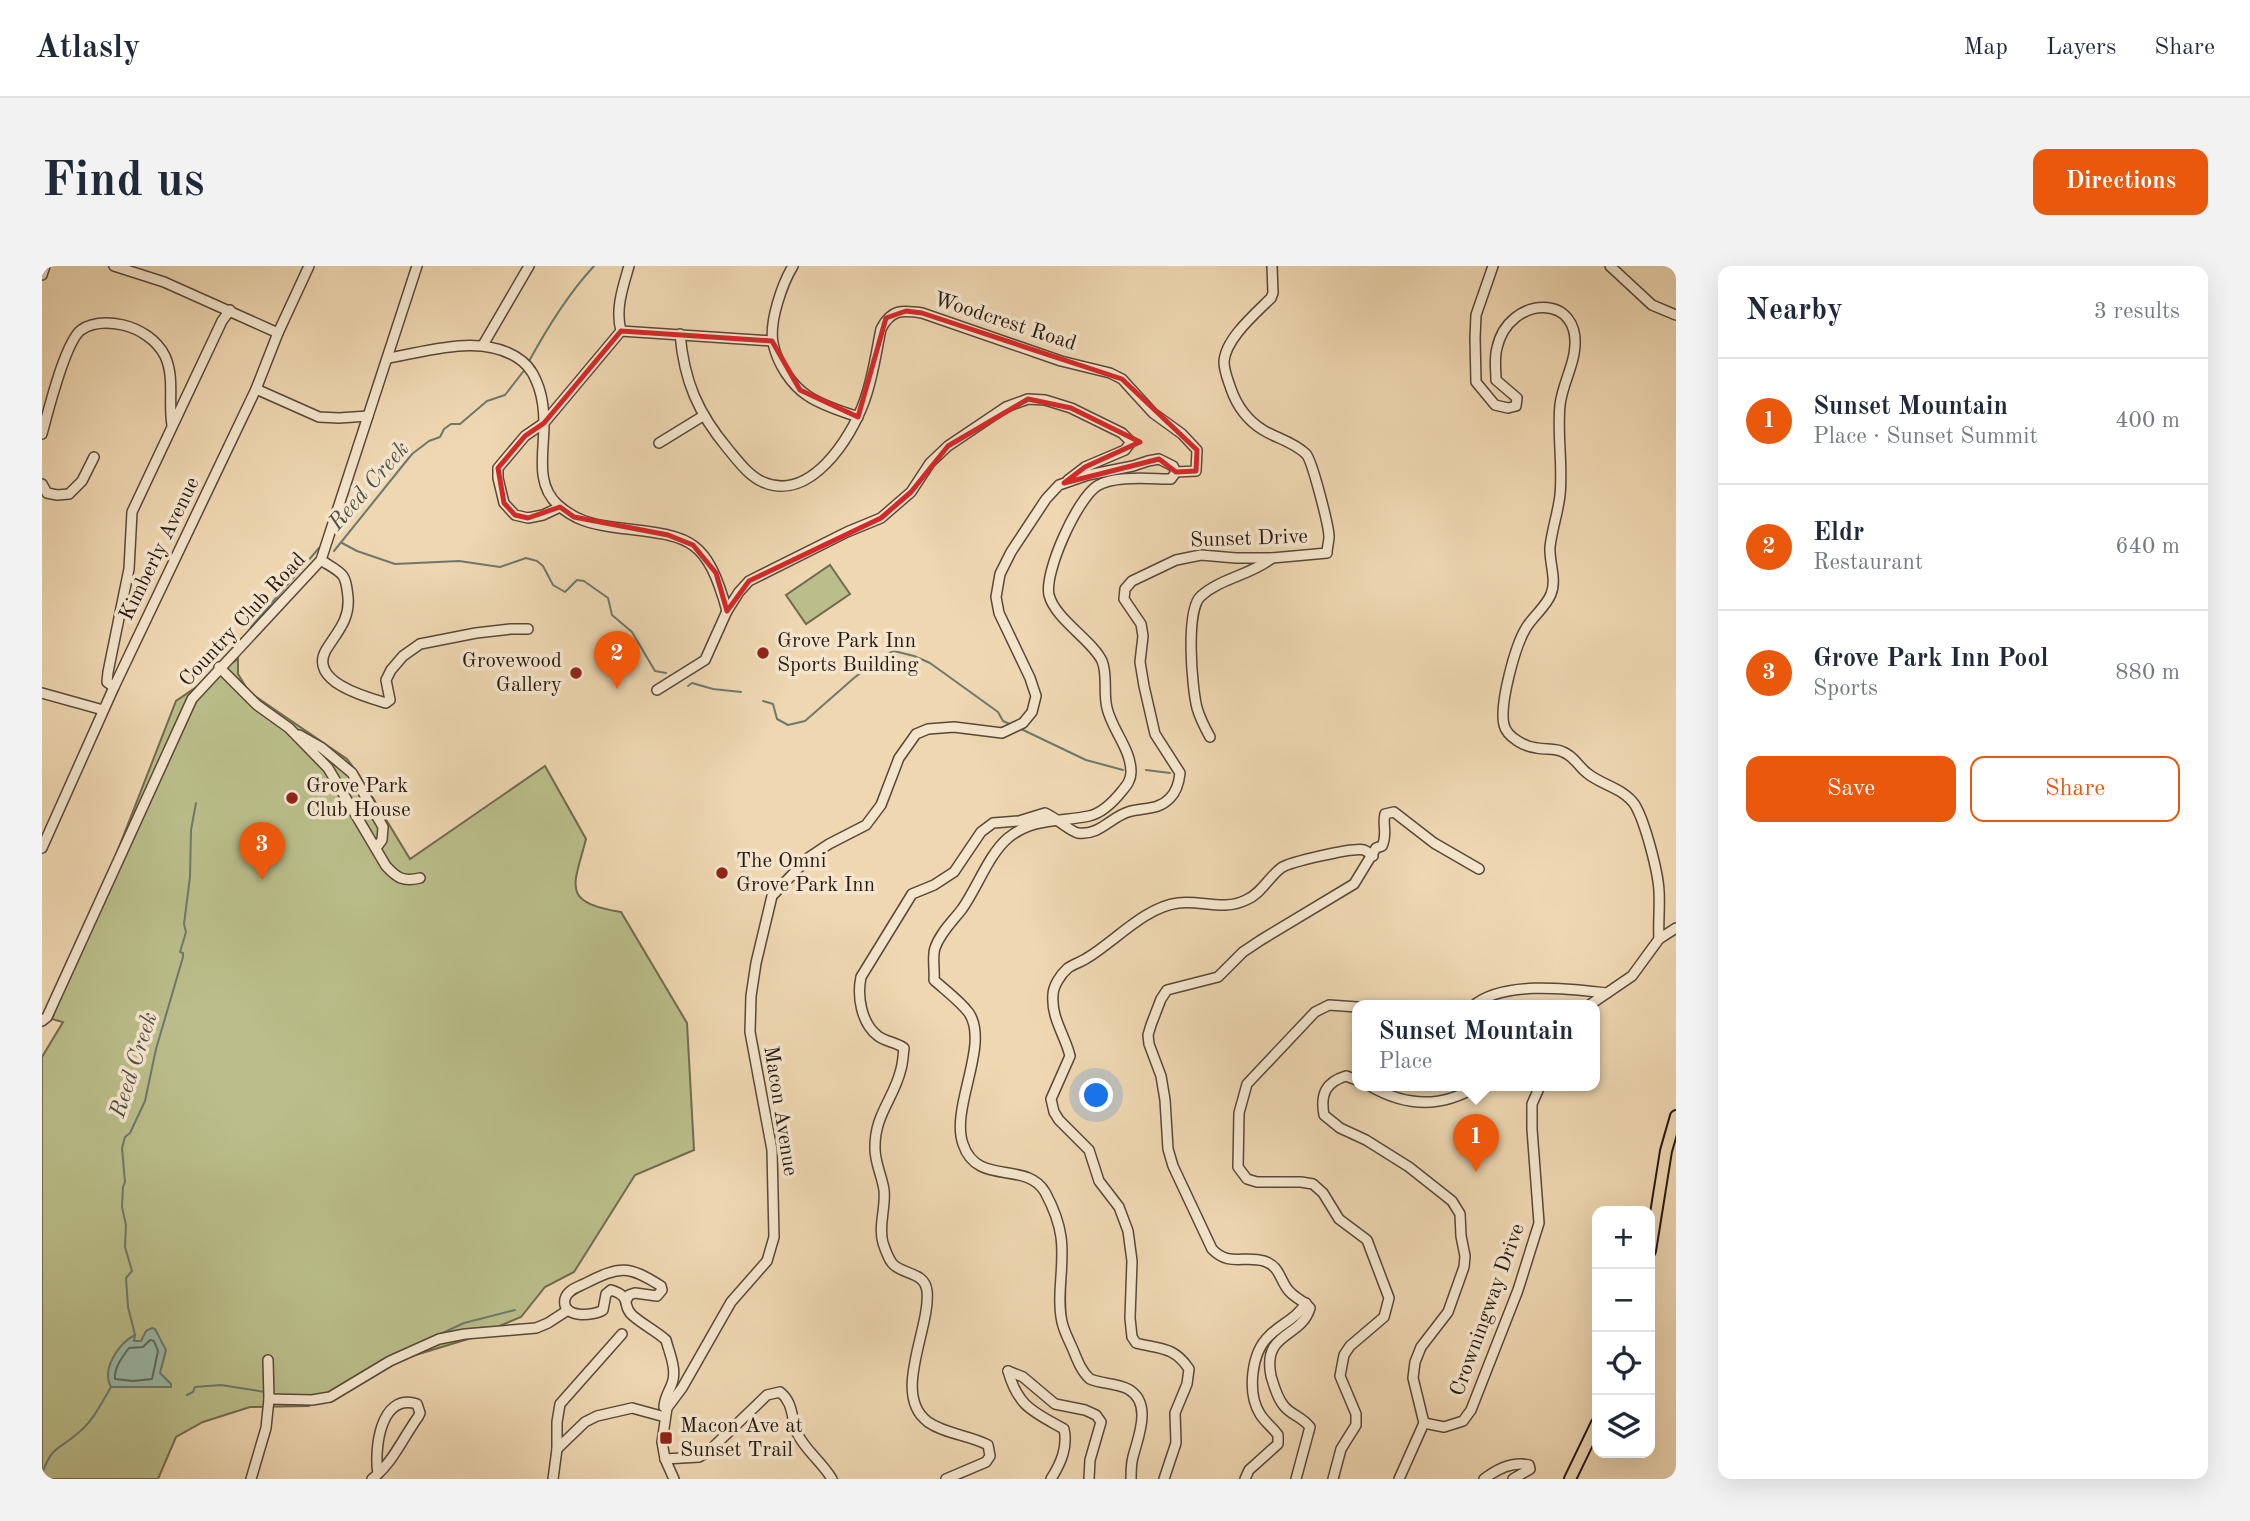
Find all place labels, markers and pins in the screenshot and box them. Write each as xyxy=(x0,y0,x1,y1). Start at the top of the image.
pin: 2 xyxy=(594,631,640,689)
place label: Grove Park Inn Sports Building xyxy=(777,631,919,676)
marker: Grove Park Inn Sports Building xyxy=(755,645,771,661)
place label: Grovewood Gallery xyxy=(462,651,562,696)
marker: Grovewood Gallery xyxy=(568,665,584,681)
place label: Grove Park Club House xyxy=(306,776,411,821)
marker: Grove Park Club House xyxy=(284,790,300,806)
pin: 3 xyxy=(239,822,285,880)
place label: The Omni Grove Park Inn xyxy=(736,851,875,896)
marker: The Omni Grove Park Inn xyxy=(714,865,730,881)
pin: 1 xyxy=(1453,1114,1499,1172)
place label: Macon Ave at Sunset Trail xyxy=(680,1416,803,1461)
marker: Macon Ave at Sunset Trail xyxy=(658,1430,674,1446)

